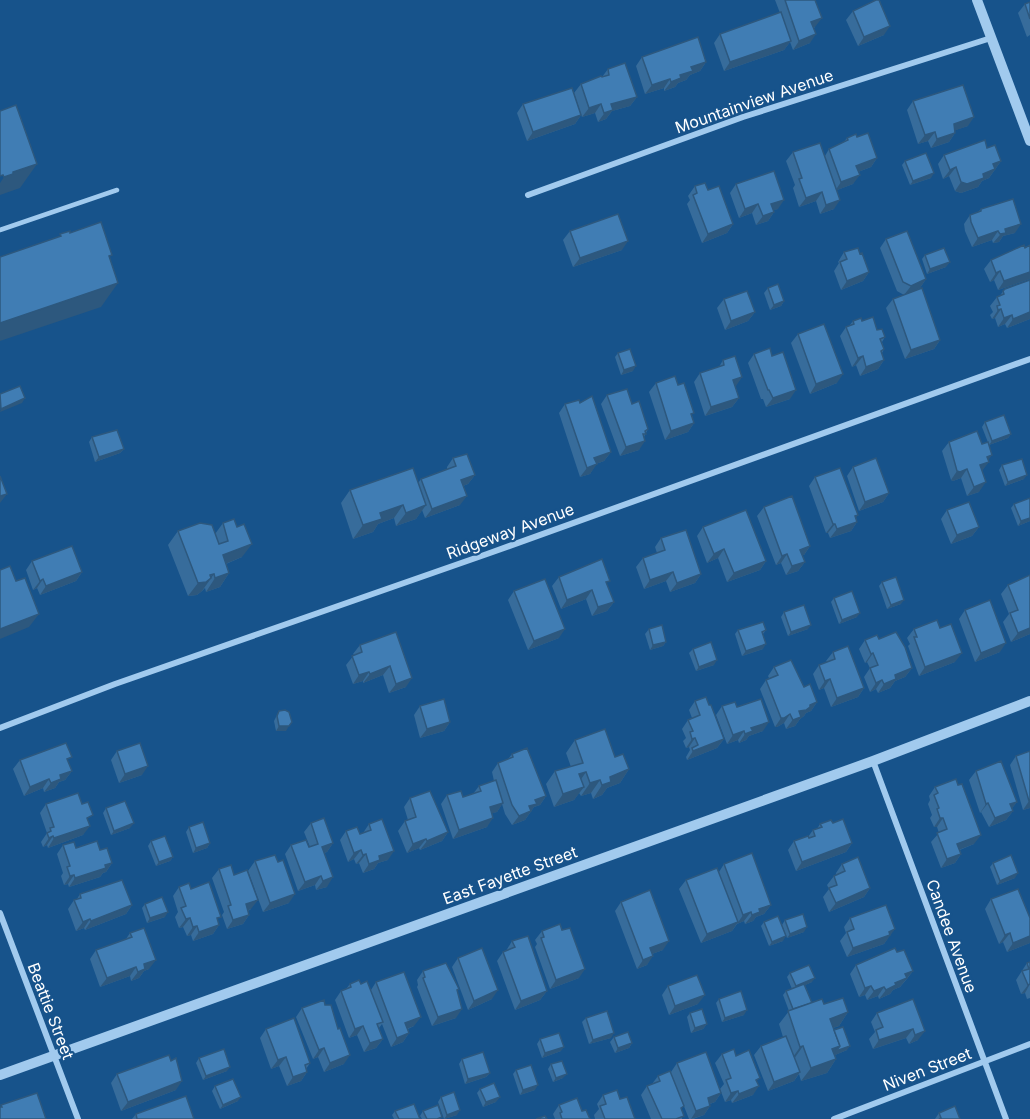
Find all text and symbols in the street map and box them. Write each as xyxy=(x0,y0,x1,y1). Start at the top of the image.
street label: Mountainview Avenue xyxy=(672,65,836,137)
street label: Ridgeway Avenue xyxy=(443,499,577,563)
street label: East Fayette Street xyxy=(440,841,580,909)
street label: Candee Avenue xyxy=(922,877,982,995)
street label: Beattie Street xyxy=(23,960,79,1062)
street label: Niven Street xyxy=(880,1043,974,1095)

